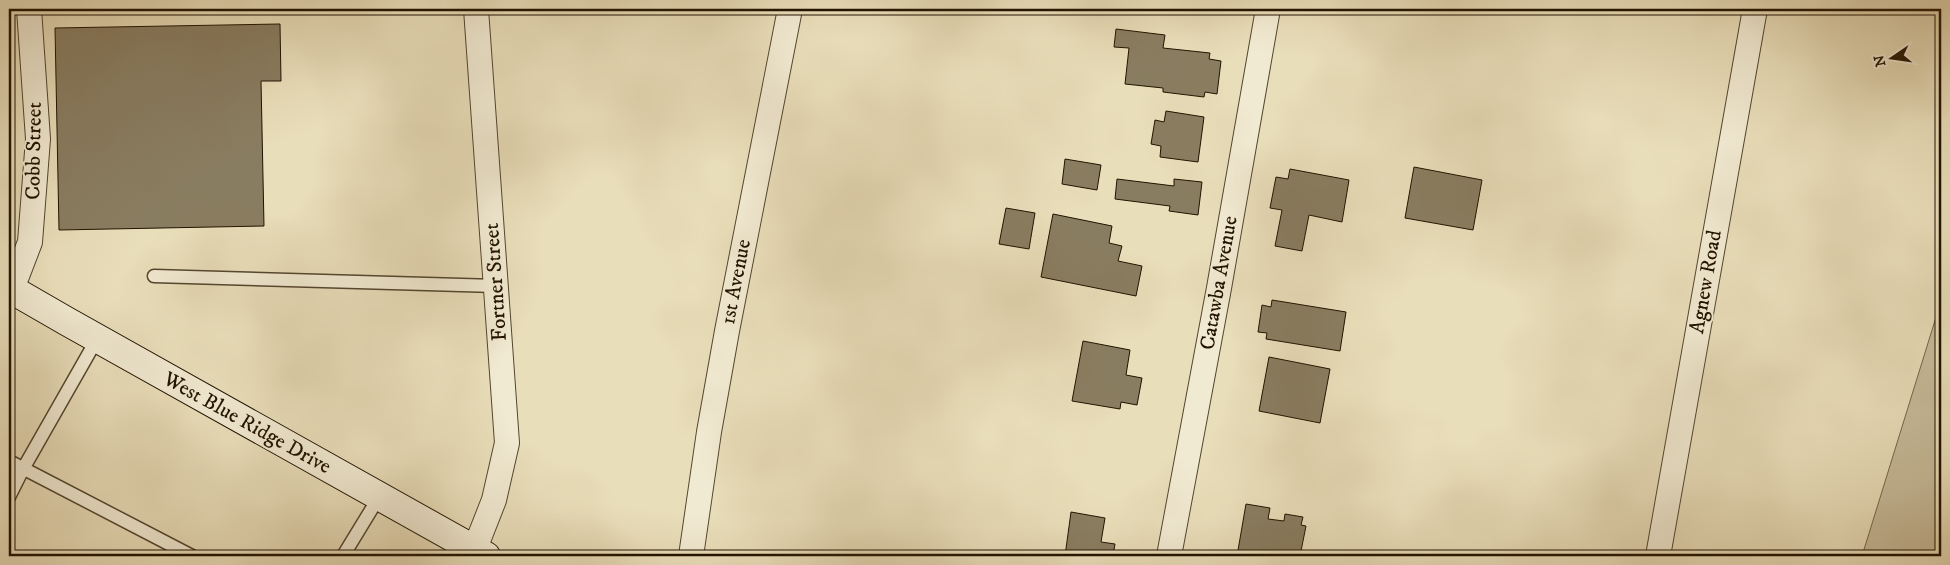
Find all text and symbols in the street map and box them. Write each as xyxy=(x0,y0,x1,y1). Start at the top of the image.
north arrow xyxy=(1868,32,1918,82)
text: N xyxy=(1870,53,1890,68)
street label: Cobb Street xyxy=(20,102,48,200)
street label: Catawba Avenue xyxy=(1194,214,1244,352)
street label: Fortner Street xyxy=(479,222,513,342)
street label: Agnew Road xyxy=(1684,228,1728,336)
street label: 1st Avenue xyxy=(715,237,757,327)
street label: West Blue Ridge Drive xyxy=(158,366,336,480)

